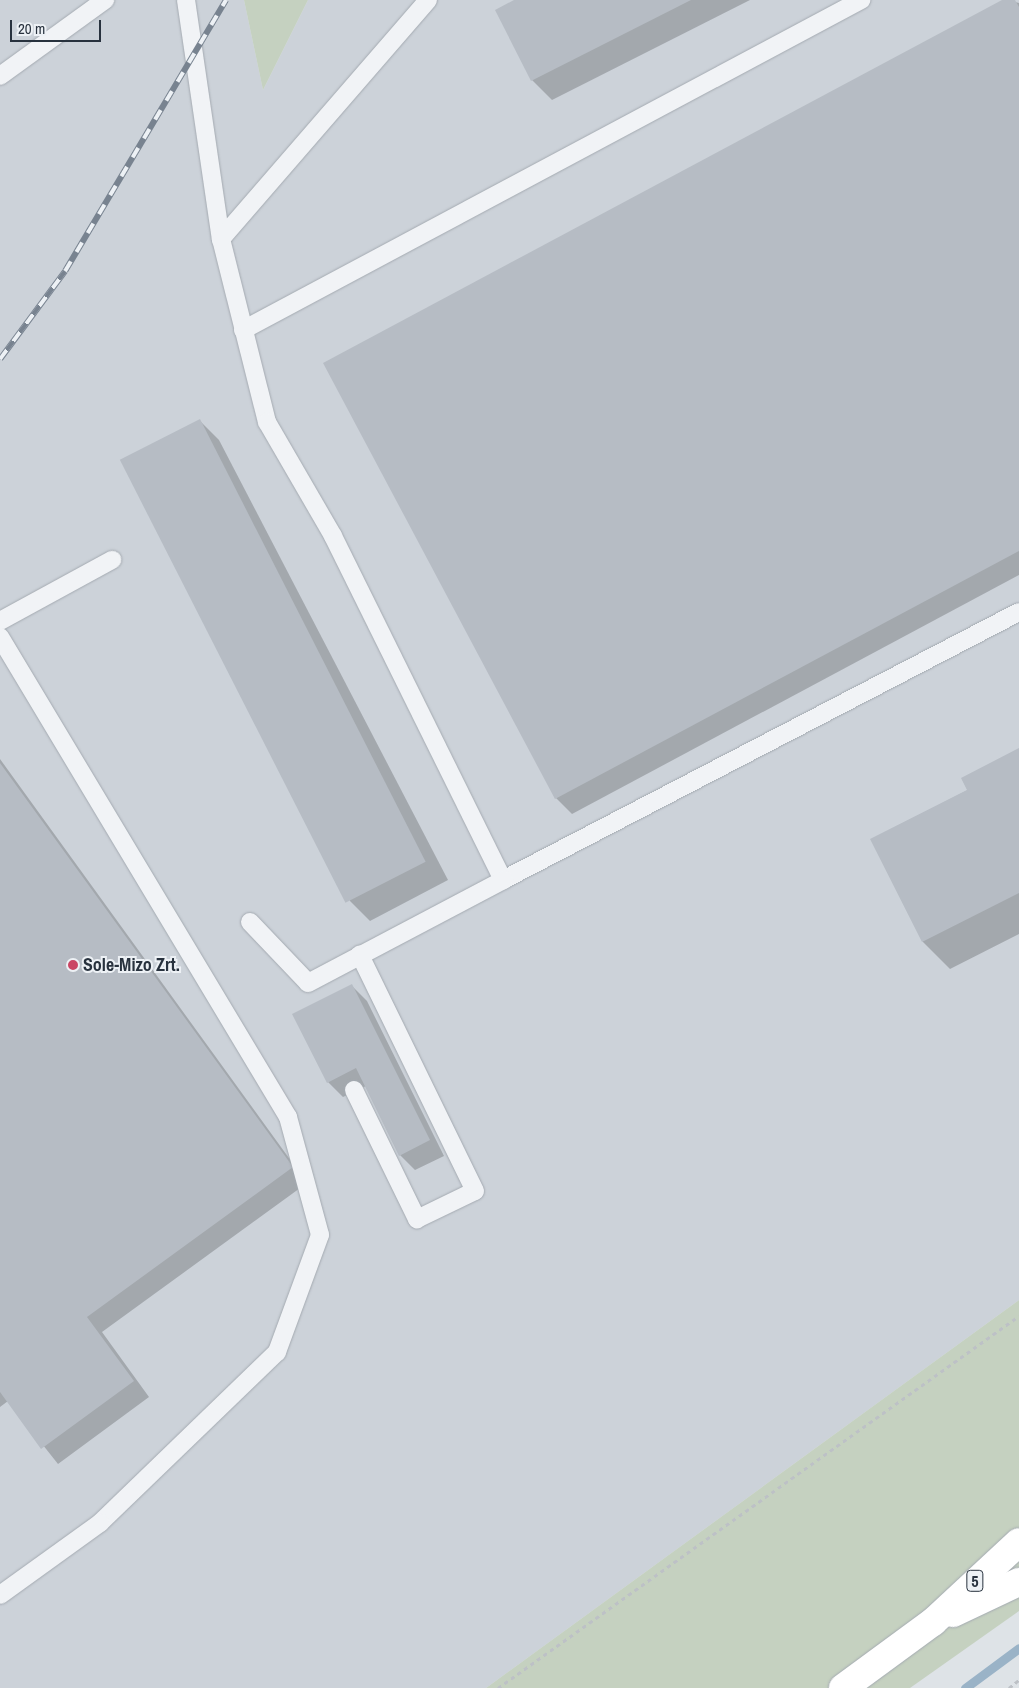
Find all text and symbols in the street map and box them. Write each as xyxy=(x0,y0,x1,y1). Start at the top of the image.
scale bar xyxy=(12,10,104,42)
text: 20 m xyxy=(18,18,45,39)
place label: Sole-Mizo Zrt. xyxy=(83,954,180,976)
marker: Sole-Mizo Zrt. xyxy=(67,959,79,971)
road number: 5 xyxy=(966,1568,984,1594)

